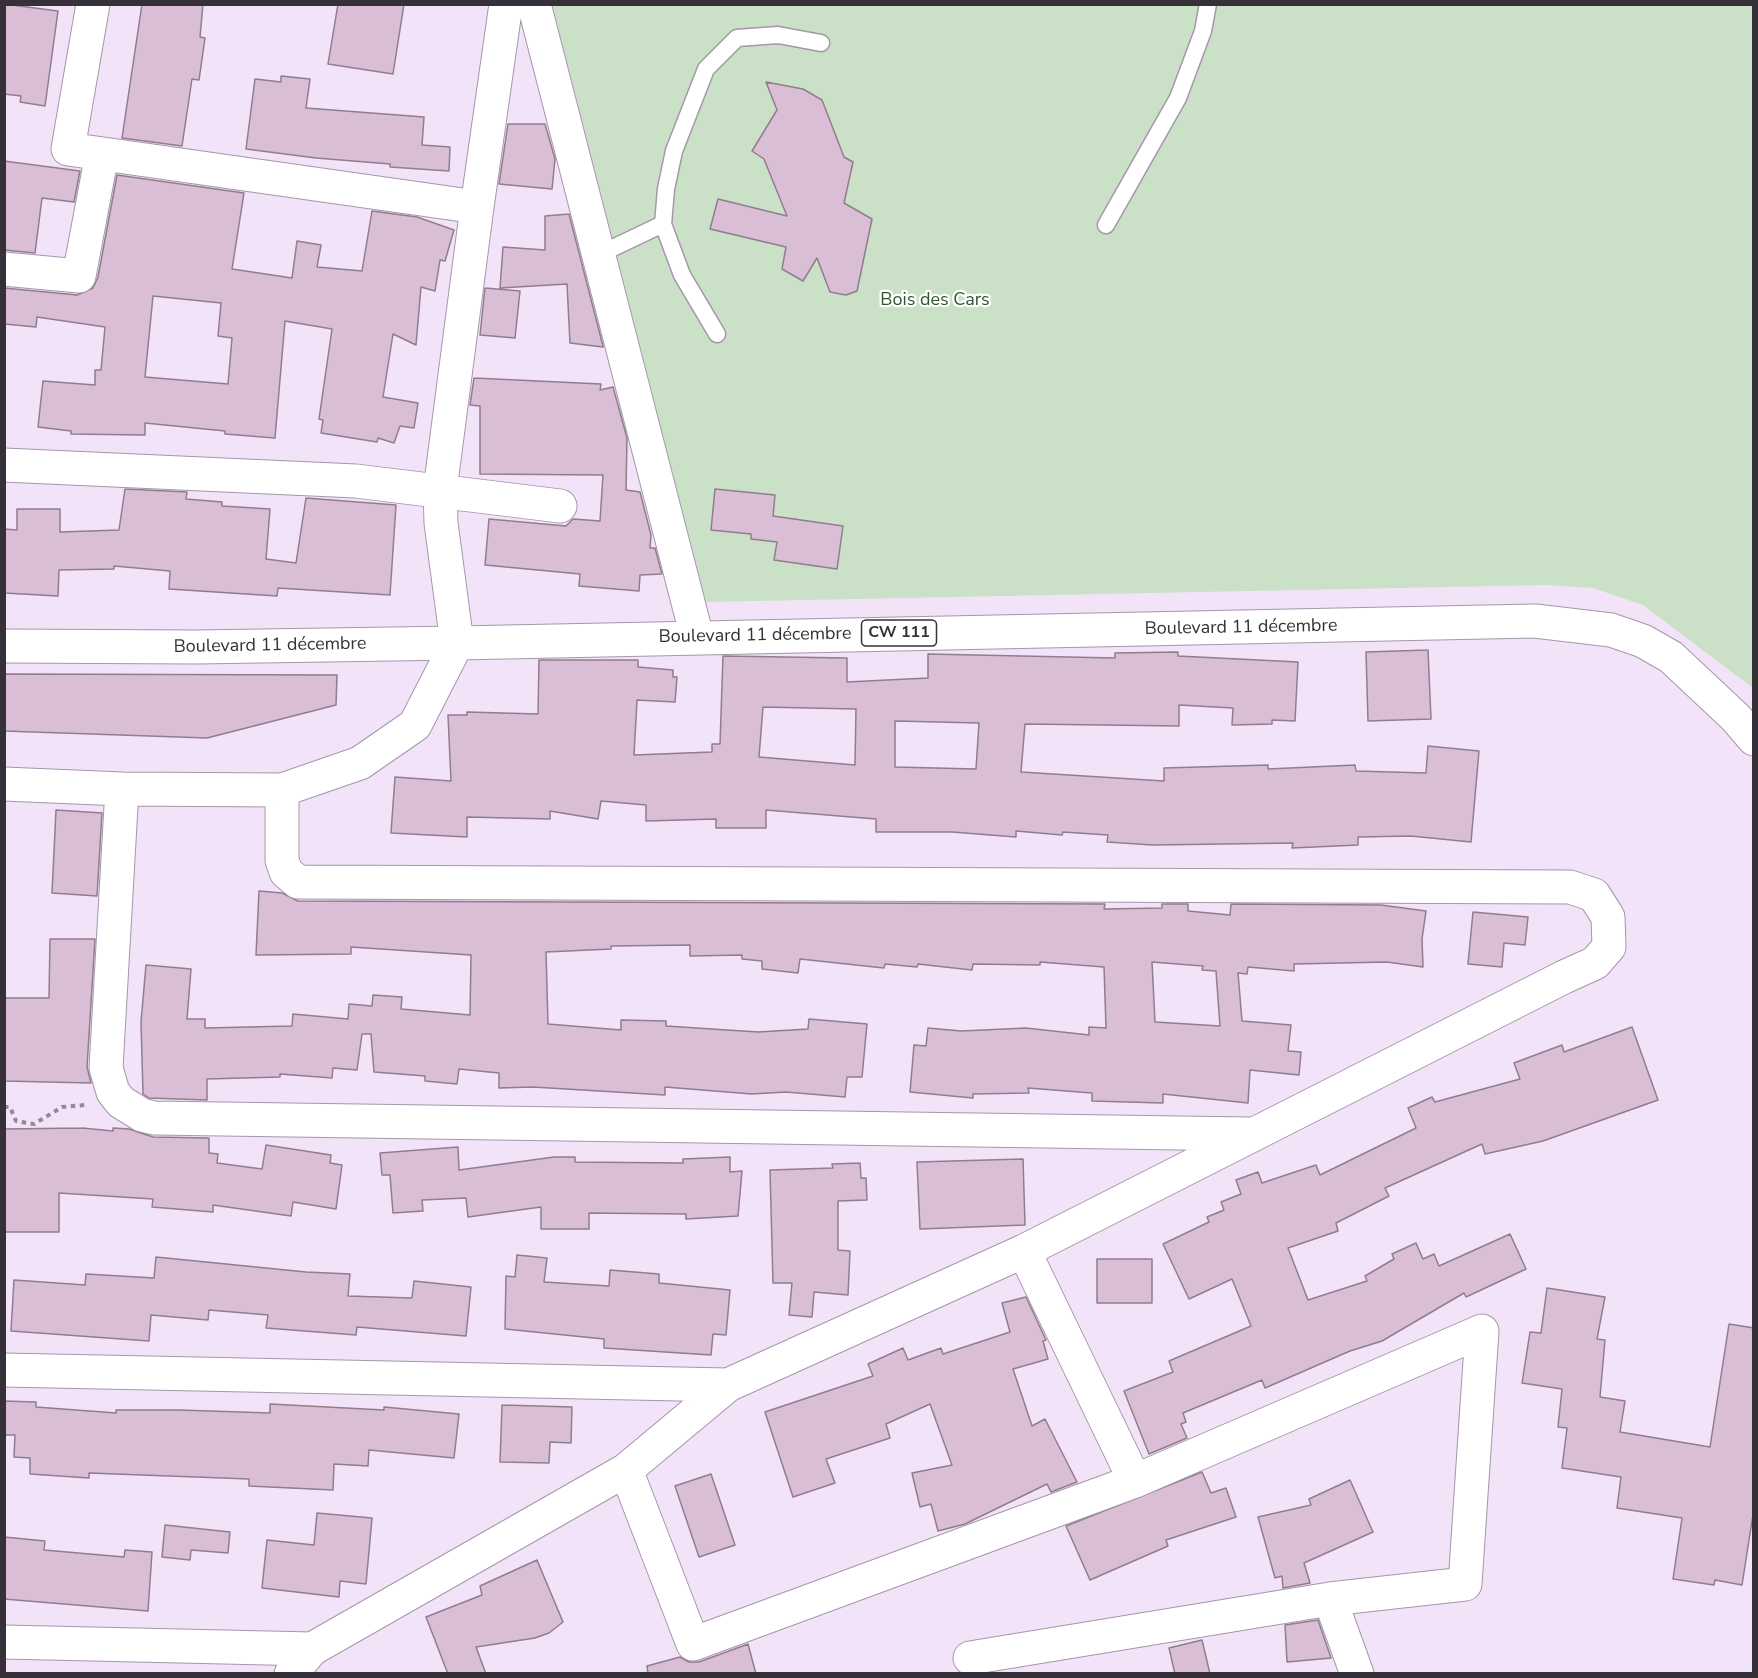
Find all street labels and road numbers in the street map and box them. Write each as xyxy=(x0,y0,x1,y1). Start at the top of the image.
street label: Boulevard 11 décembre xyxy=(1144,616,1338,640)
road number: CW 111 xyxy=(862,620,936,646)
street label: Boulevard 11 décembre xyxy=(658,624,852,648)
street label: Boulevard 11 décembre xyxy=(173,634,367,658)

